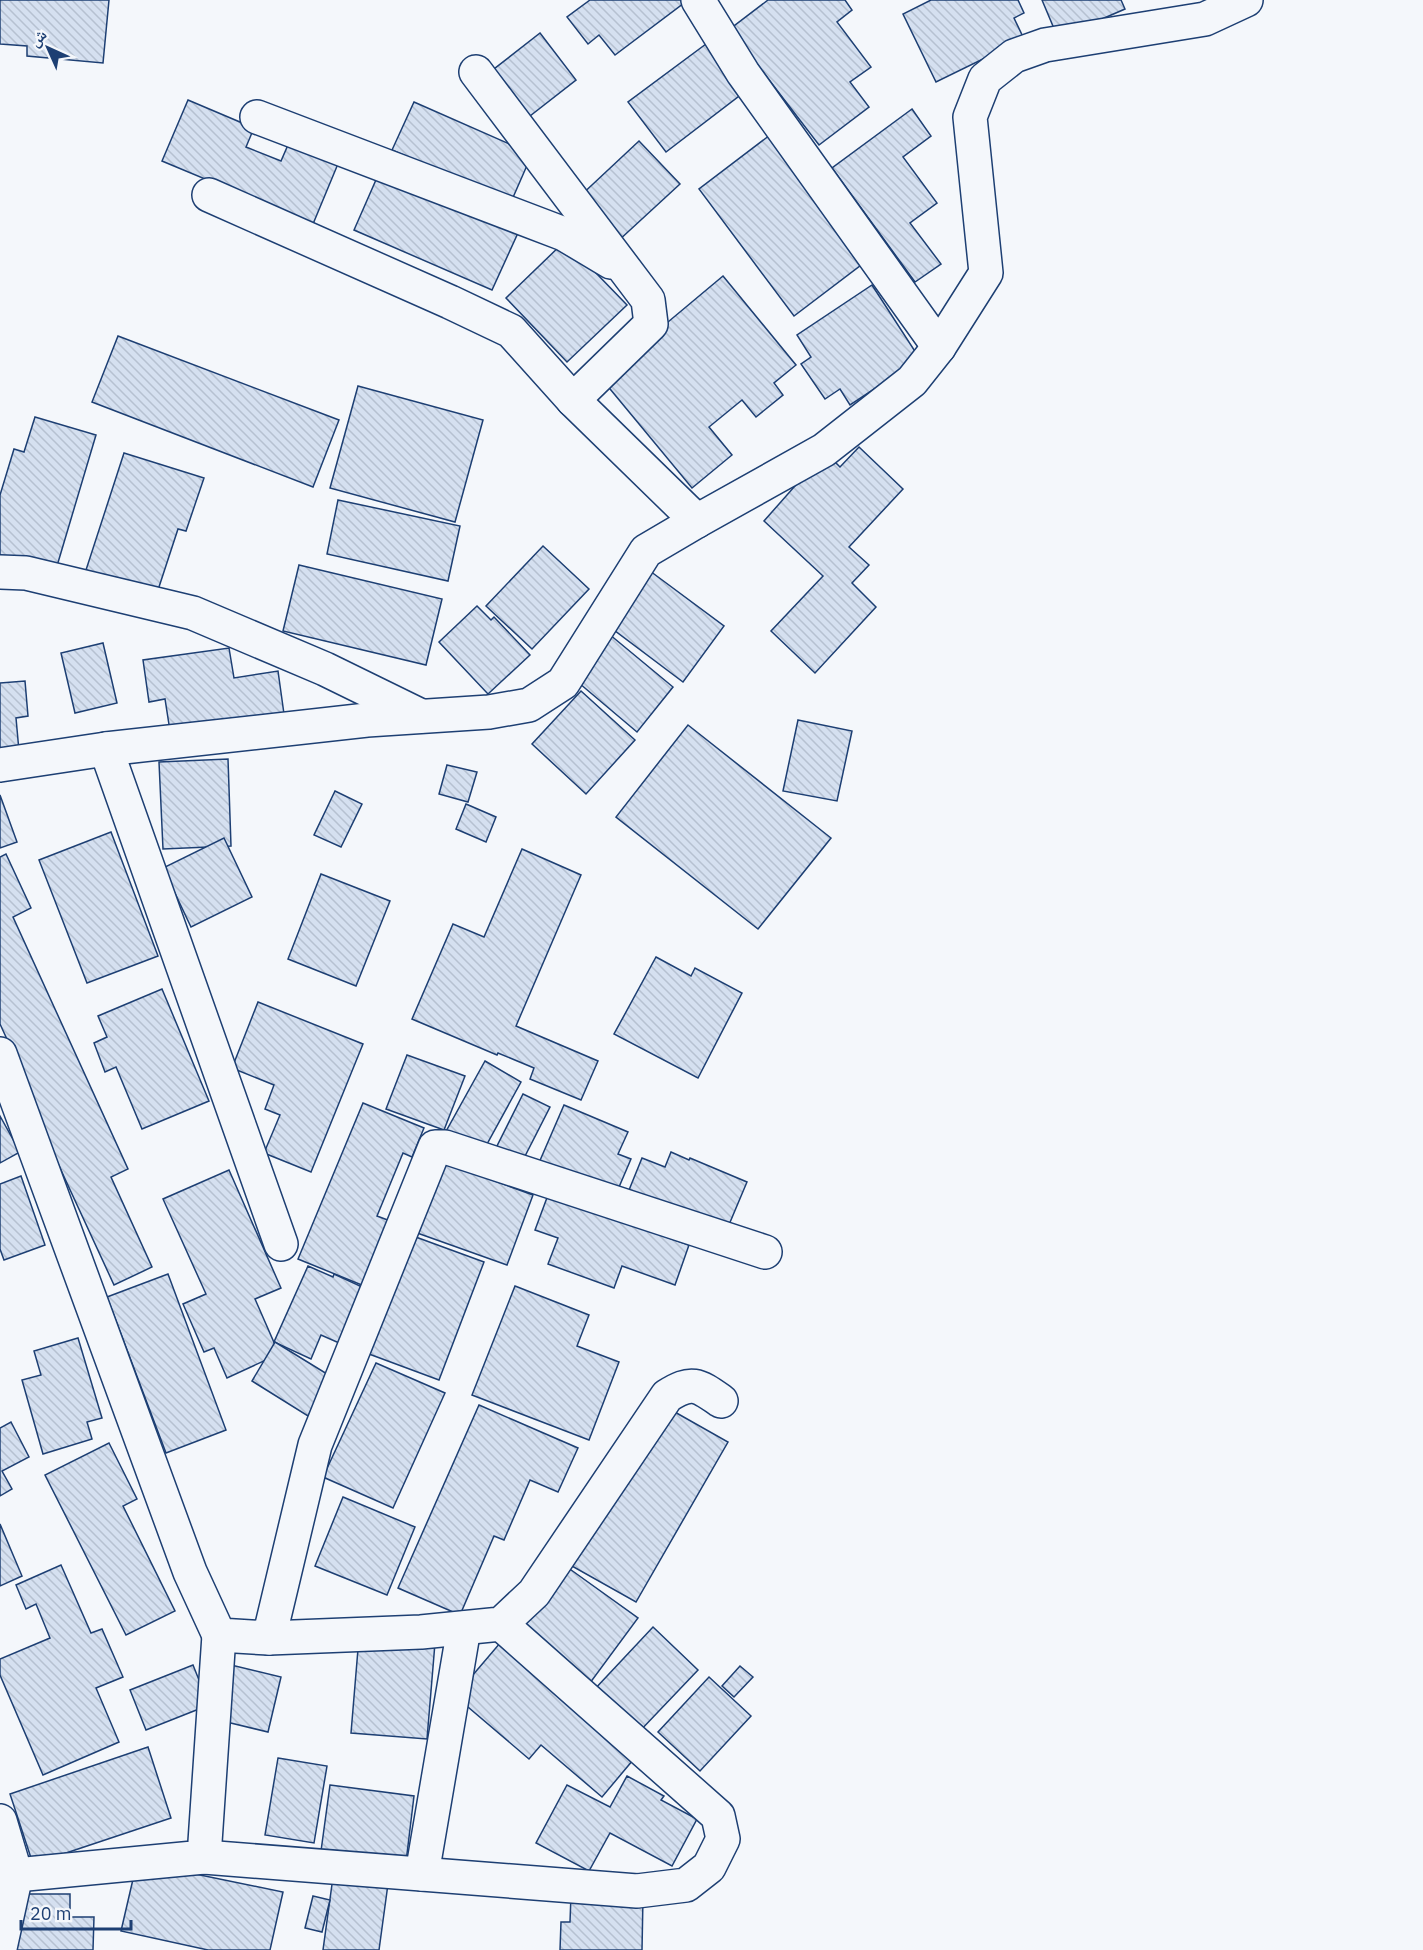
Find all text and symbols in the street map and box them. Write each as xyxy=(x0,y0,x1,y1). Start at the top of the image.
north arrow xyxy=(18,18,78,78)
text: ش xyxy=(24,24,50,50)
scale bar xyxy=(21,1893,130,1931)
text: 20 m xyxy=(30,1902,72,1925)

